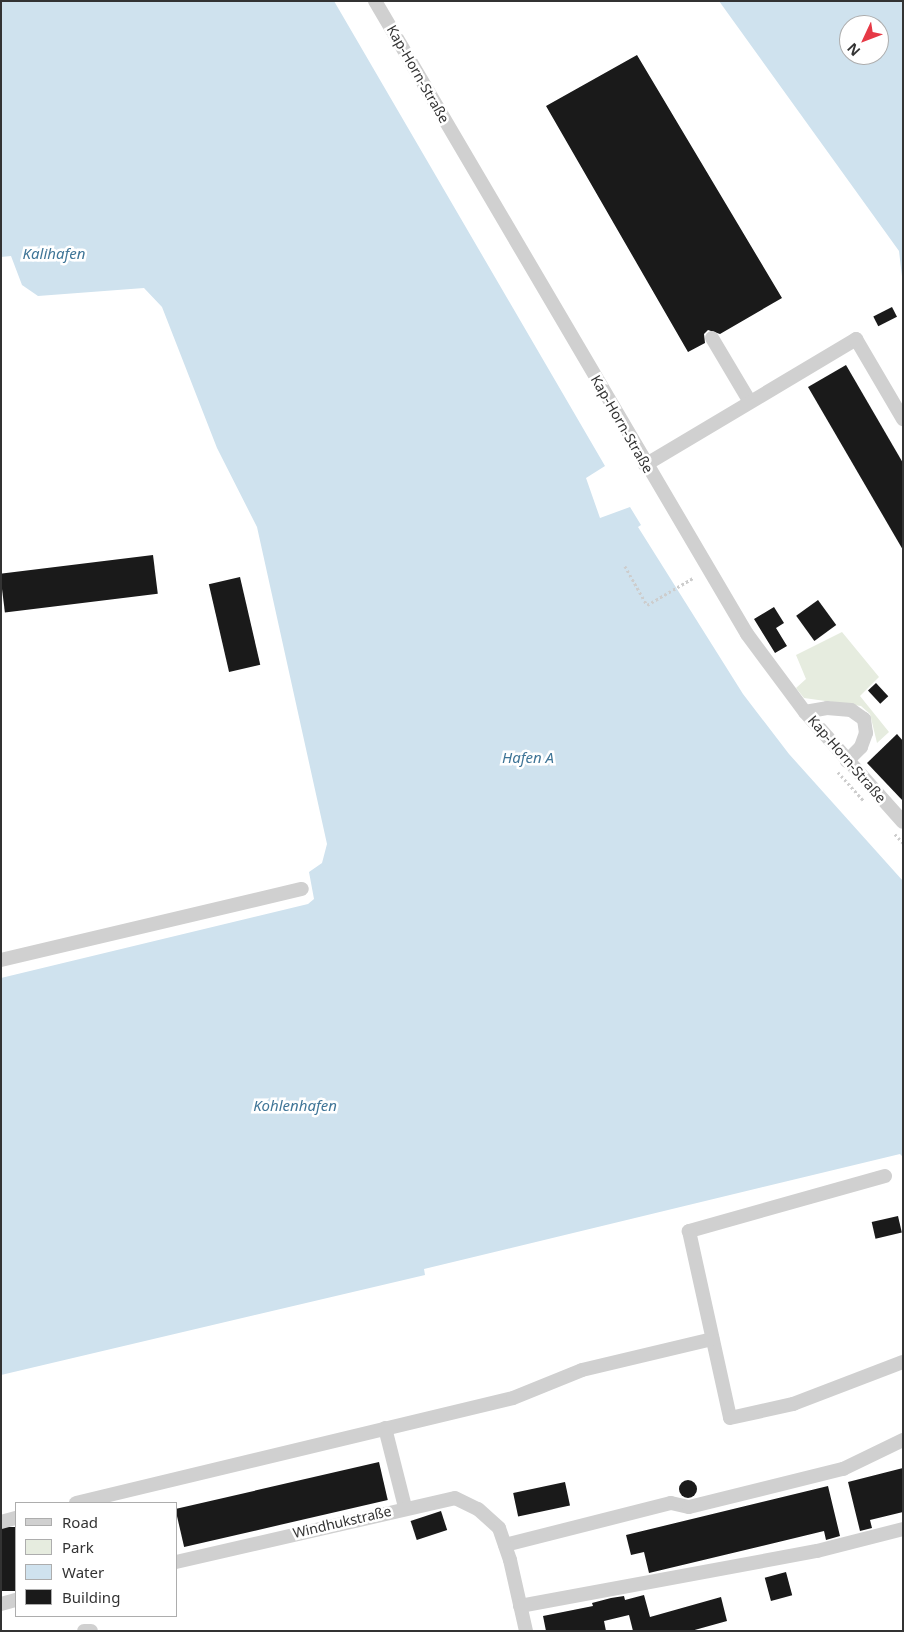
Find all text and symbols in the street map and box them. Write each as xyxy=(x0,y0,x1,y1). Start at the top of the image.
north arrow xyxy=(839,15,889,65)
street label: Kap-Horn-Straße xyxy=(383,22,453,126)
text: N xyxy=(843,39,864,61)
water label: Kalihafen xyxy=(23,245,85,263)
street label: Kap-Horn-Straße xyxy=(587,372,657,476)
street label: Kap-Horn-Straße xyxy=(804,712,890,806)
water label: Hafen A xyxy=(502,749,554,767)
water label: Kohlenhafen xyxy=(253,1097,337,1115)
legend xyxy=(15,1502,178,1617)
street label: Windhukstraße xyxy=(291,1503,393,1541)
text: Road xyxy=(62,1512,98,1532)
text: Park xyxy=(62,1537,94,1557)
text: Water xyxy=(62,1562,104,1582)
text: Building xyxy=(62,1587,120,1607)

